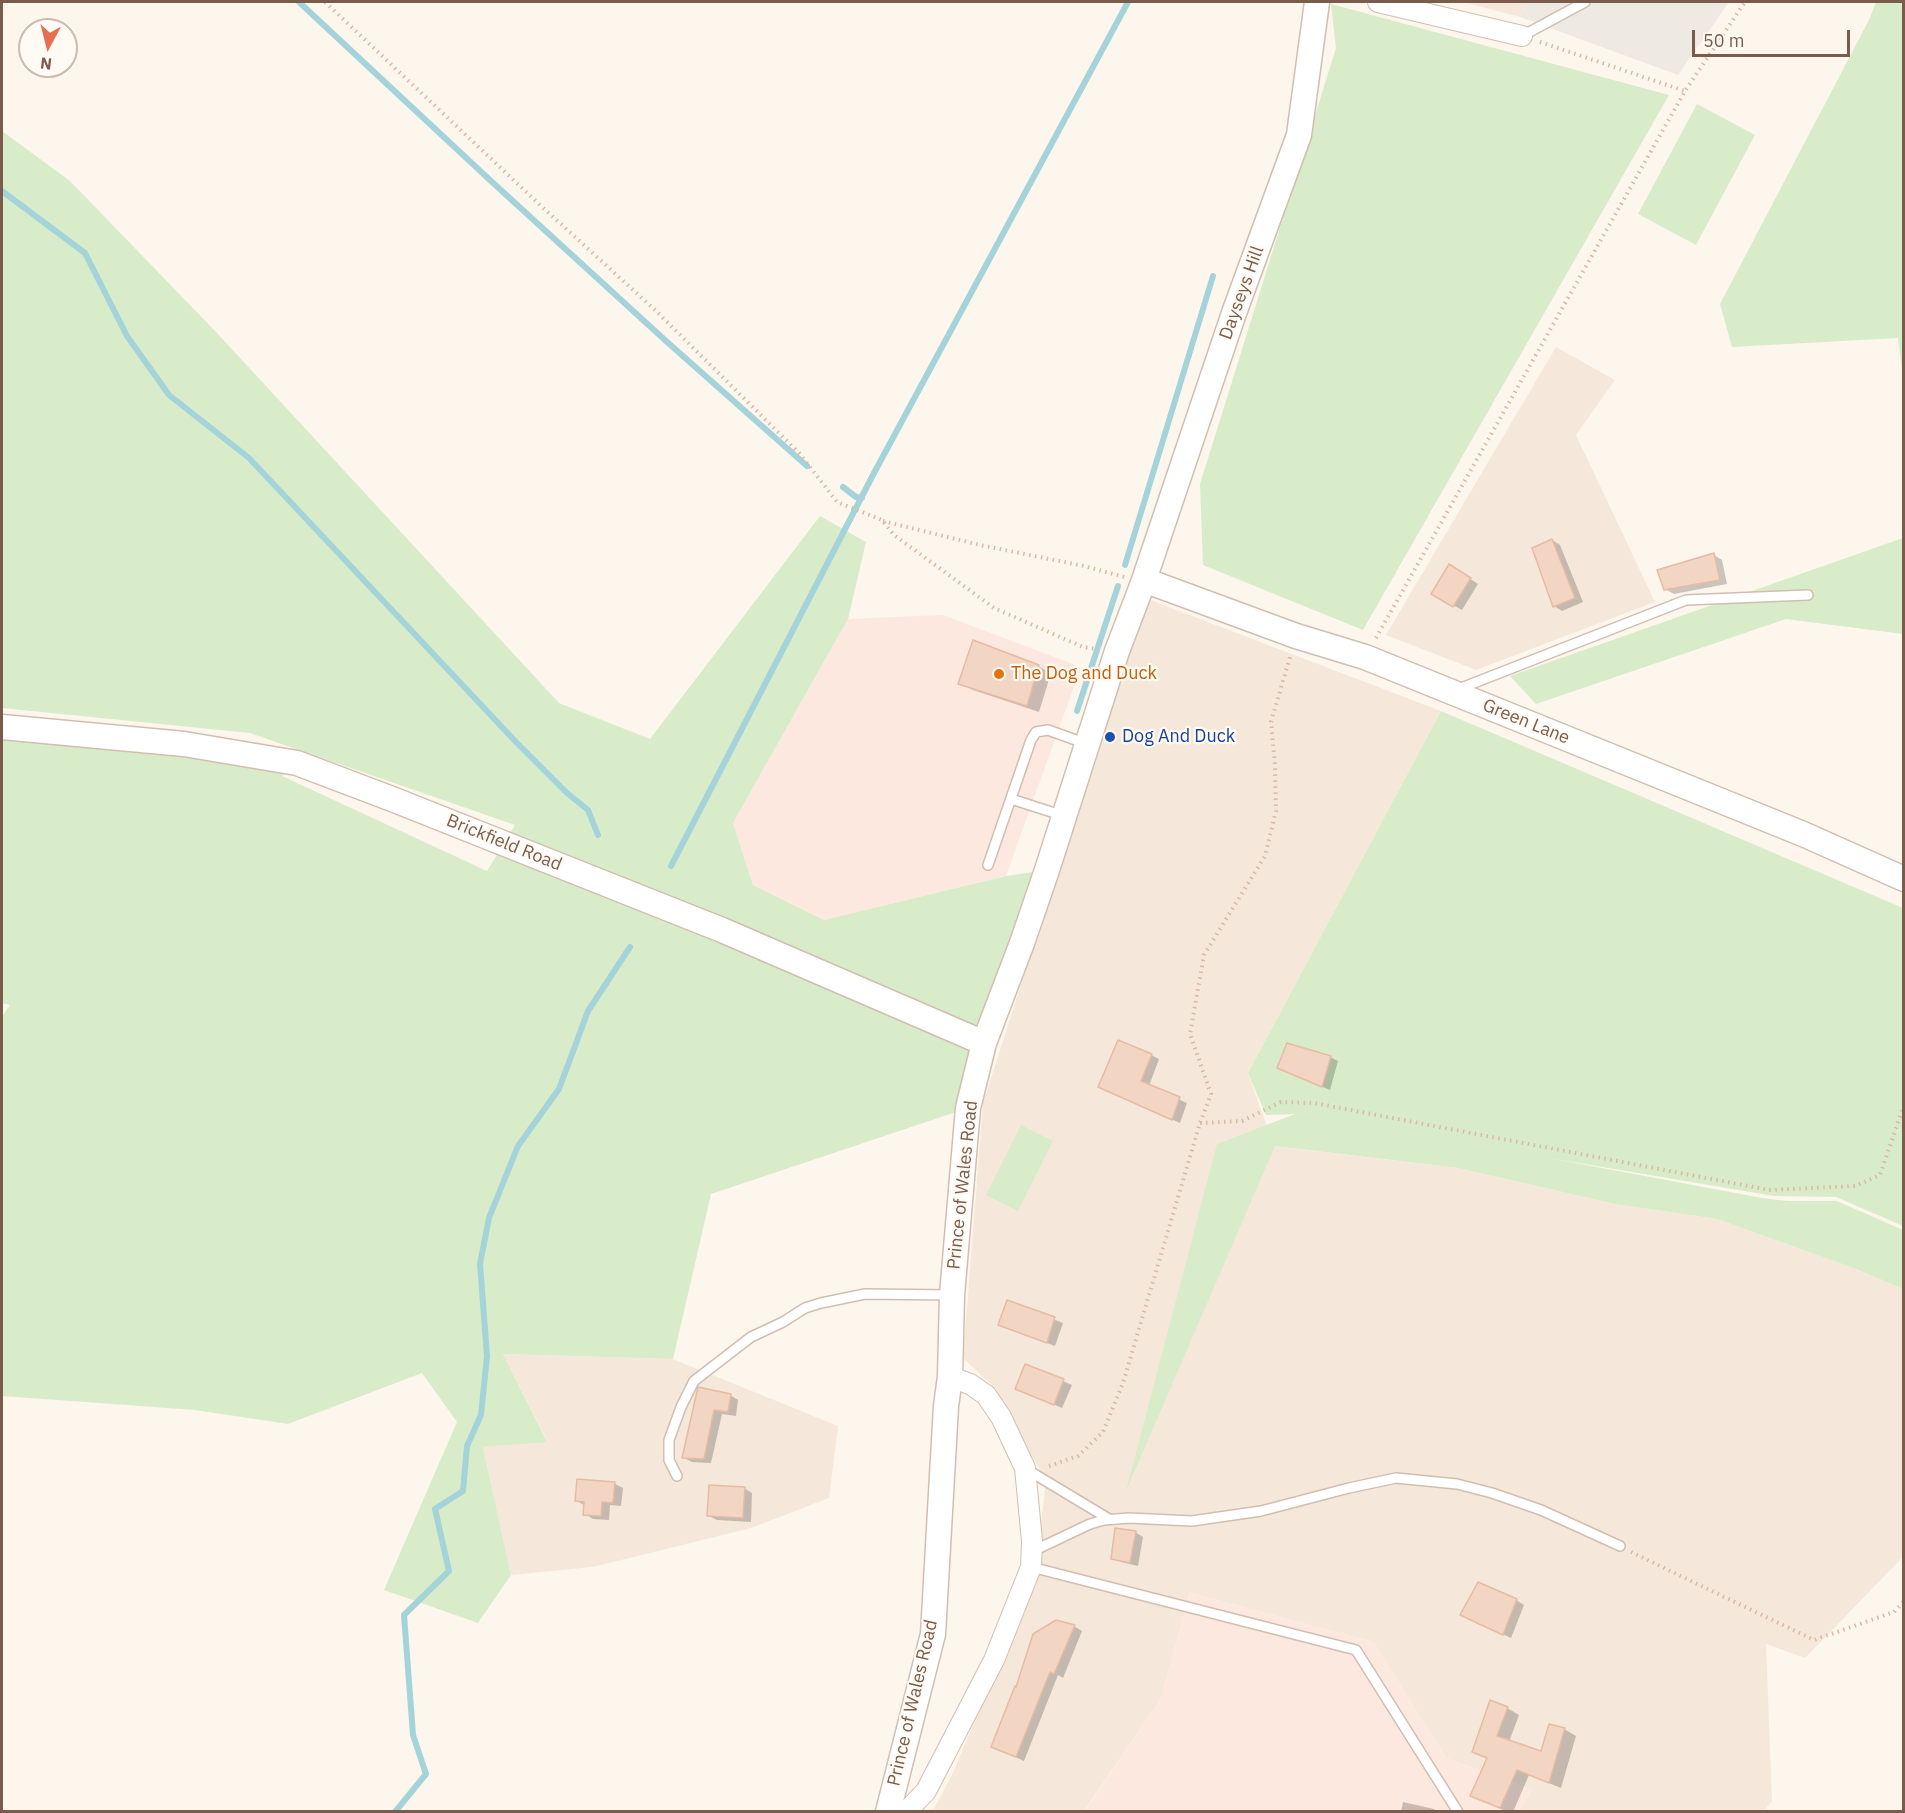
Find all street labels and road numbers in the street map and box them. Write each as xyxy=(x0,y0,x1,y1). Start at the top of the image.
street label: Dayseys Hill xyxy=(1215,243,1269,343)
street label: Green Lane xyxy=(1479,695,1573,749)
street label: Brickfield Road xyxy=(443,810,565,876)
street label: Prince of Wales Road xyxy=(943,1099,983,1271)
street label: Prince of Wales Road xyxy=(883,1618,943,1788)

